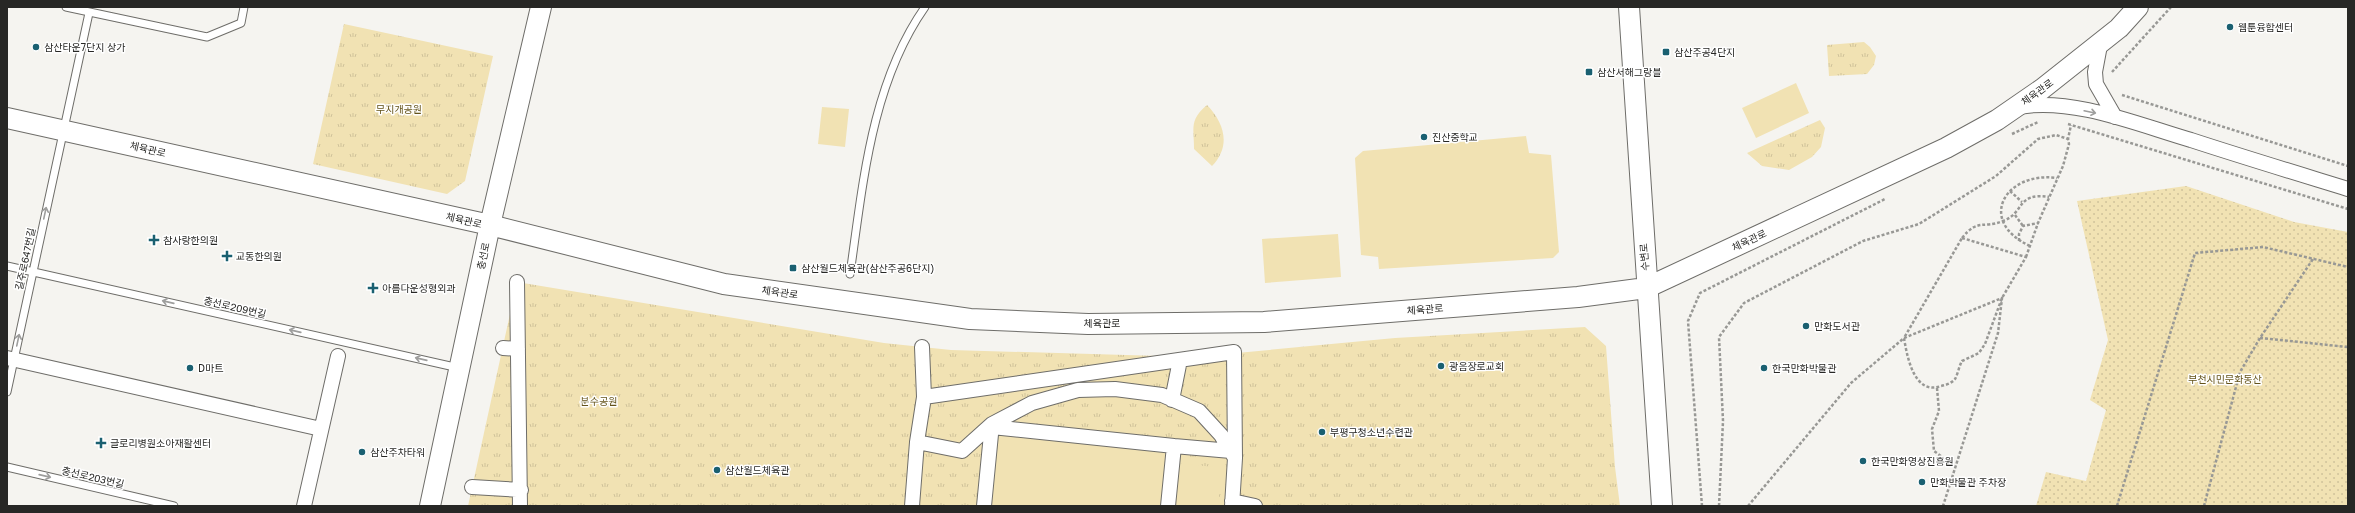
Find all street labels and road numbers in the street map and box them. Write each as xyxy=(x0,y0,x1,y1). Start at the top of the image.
street label: 체육관로 xyxy=(2019,76,2055,108)
street label: 체육관로 xyxy=(129,139,167,159)
street label: 체육관로 xyxy=(445,210,483,230)
street label: 길주로647번길 xyxy=(13,227,37,291)
street label: 체육관로 xyxy=(1730,227,1768,253)
street label: 충선로 xyxy=(474,241,492,271)
street label: 수변로 xyxy=(1637,243,1651,271)
street label: 체육관로 xyxy=(761,283,799,301)
street label: 충선로209번길 xyxy=(202,294,268,320)
street label: 체육관로 xyxy=(1406,301,1444,317)
street label: 체육관로 xyxy=(1084,317,1120,329)
street label: 충선로203번길 xyxy=(61,464,125,490)

